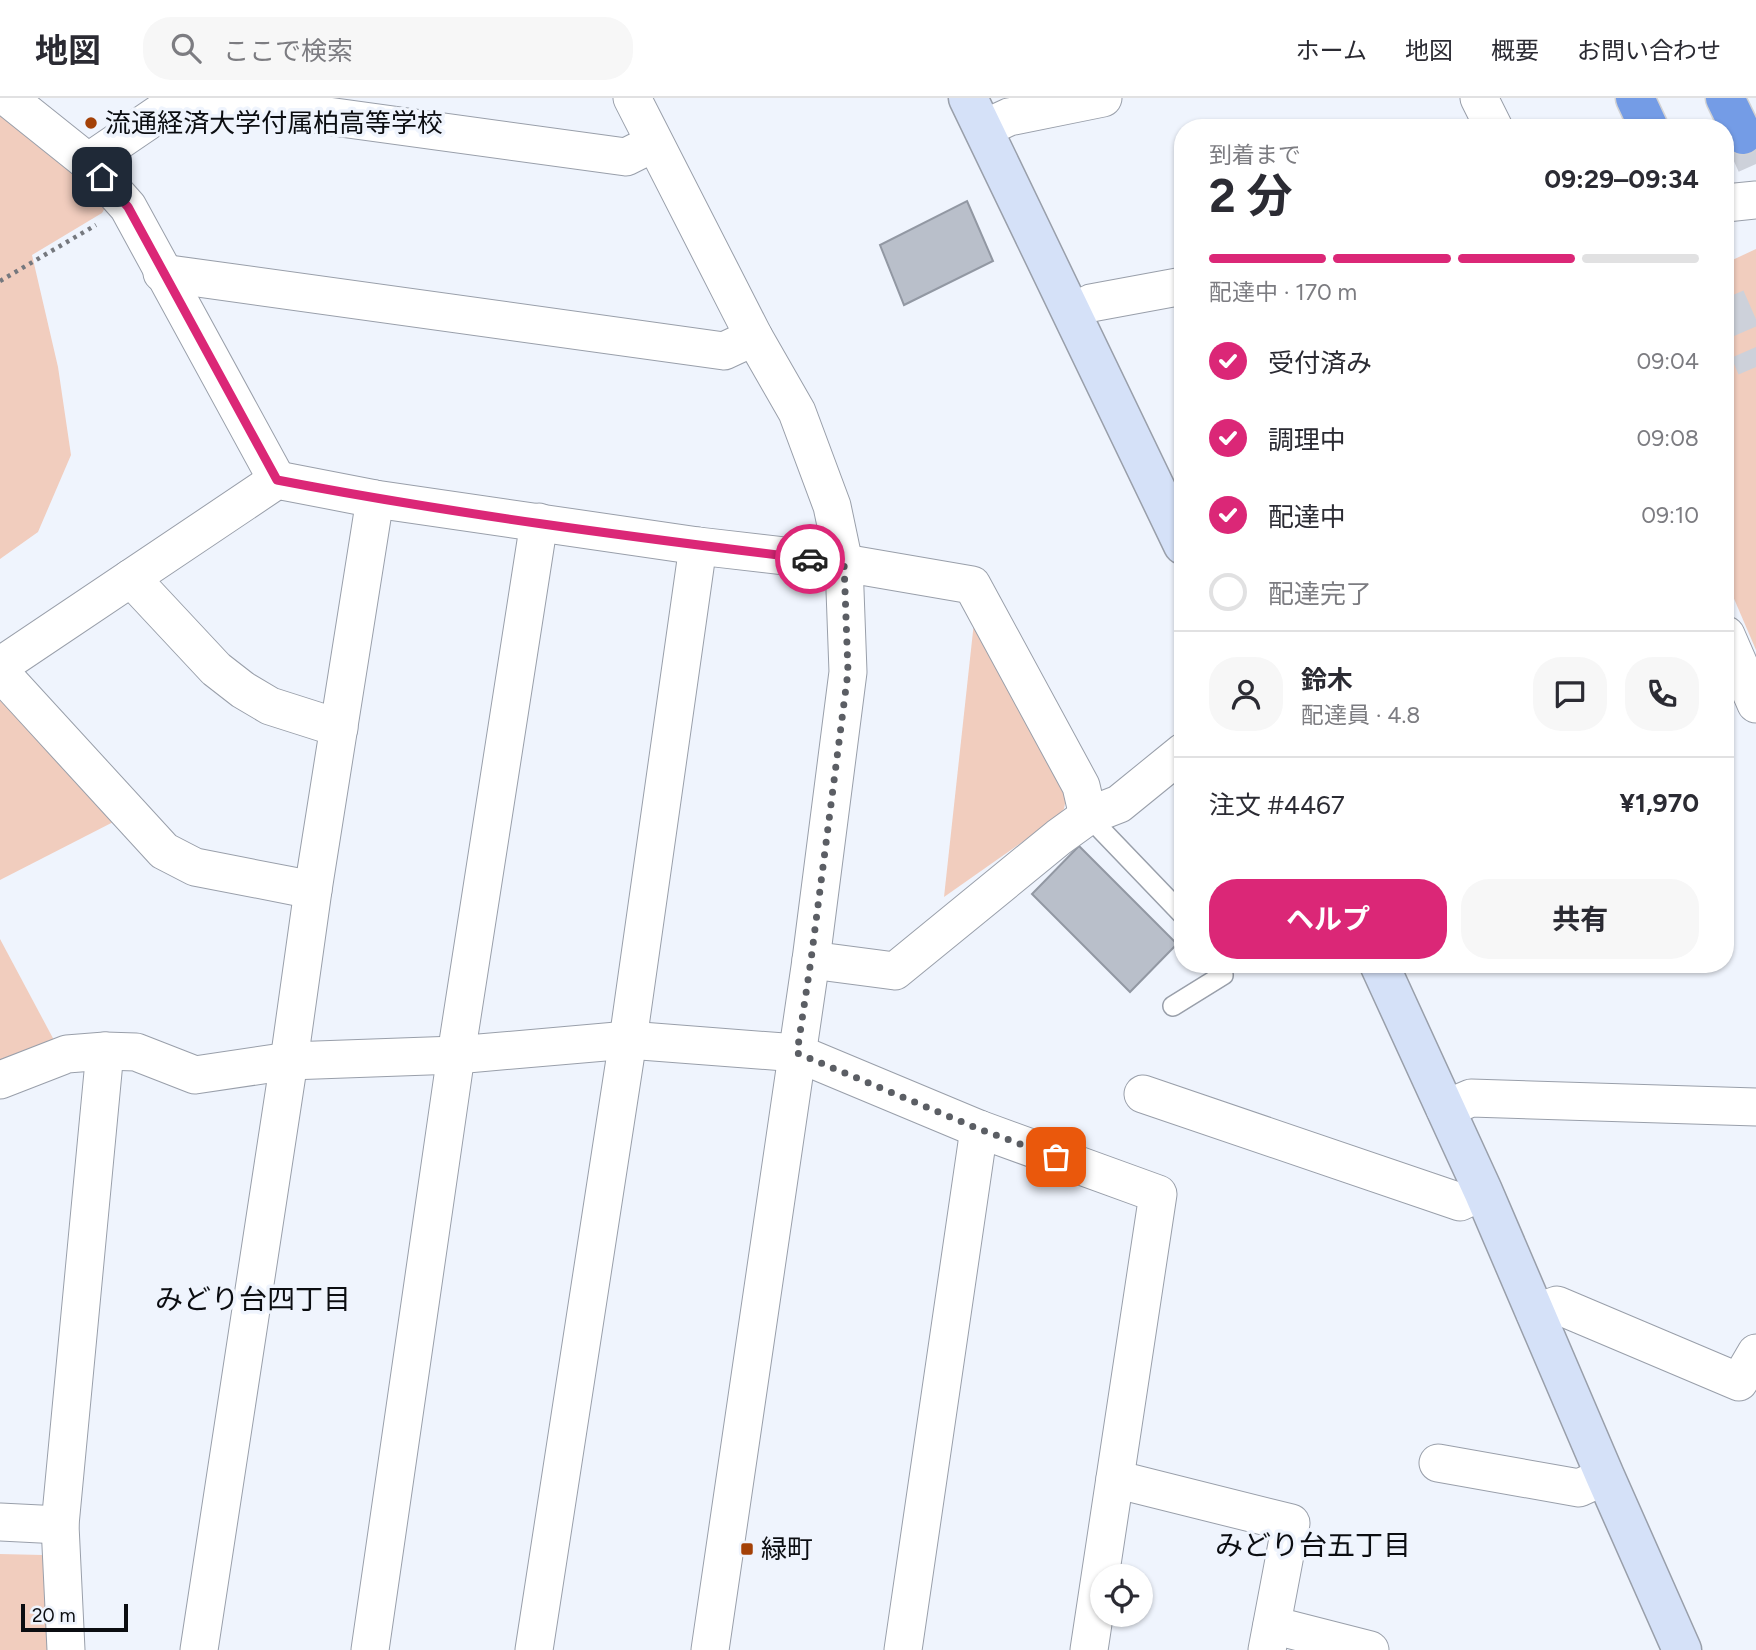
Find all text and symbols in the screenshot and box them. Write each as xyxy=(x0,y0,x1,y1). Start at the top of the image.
search box xyxy=(143,17,633,80)
icon: search xyxy=(167,29,205,67)
text: 地図 xyxy=(35,31,101,70)
text: ここで検索 xyxy=(223,35,353,67)
text: ホーム xyxy=(1296,36,1367,65)
text: 地図 xyxy=(1405,36,1453,65)
text: 概要 xyxy=(1491,36,1539,65)
text: お問い合わせ xyxy=(1577,36,1721,65)
place label: 流通経済大学付属柏高等学校 xyxy=(105,107,443,139)
marker: 流通経済大学付属柏高等学校 xyxy=(83,115,99,131)
text: 到着まで xyxy=(1209,141,1301,169)
pin xyxy=(72,147,132,207)
icon: home xyxy=(83,158,121,196)
text: 09:29–09:34 xyxy=(1544,163,1699,195)
text: 2 分 xyxy=(1209,168,1293,224)
text: 配達中 · 170 m xyxy=(1209,278,1357,306)
icon: check xyxy=(1209,342,1247,380)
text: 受付済み xyxy=(1268,347,1372,379)
text: 09:04 xyxy=(1636,347,1699,375)
icon: check xyxy=(1209,419,1247,457)
text: 調理中 xyxy=(1268,424,1346,456)
text: 09:08 xyxy=(1637,424,1699,452)
icon: check xyxy=(1209,496,1247,534)
text: 配達中 xyxy=(1268,501,1346,533)
text: 09:10 xyxy=(1641,501,1699,529)
courier xyxy=(775,524,845,594)
icon: car xyxy=(791,540,829,578)
text: 配達完了 xyxy=(1268,578,1372,610)
button: person xyxy=(1209,657,1283,731)
button: chat xyxy=(1533,657,1607,731)
button: phone xyxy=(1625,657,1699,731)
text: 鈴木 xyxy=(1301,664,1353,696)
text: 配達員 · 4.8 xyxy=(1301,701,1420,729)
text: ¥1,970 xyxy=(1619,787,1699,819)
text: 注文 #4467 xyxy=(1209,789,1345,821)
button: ヘルプ xyxy=(1209,879,1447,959)
button: 共有 xyxy=(1461,879,1699,959)
pin xyxy=(1026,1127,1086,1187)
icon: bag xyxy=(1037,1138,1075,1176)
district label: みどり台四丁目 xyxy=(155,1282,351,1316)
district label: みどり台五丁目 xyxy=(1215,1528,1411,1562)
place label: 緑町 xyxy=(761,1533,813,1565)
marker: 緑町 xyxy=(739,1541,755,1557)
map controls xyxy=(1090,1564,1153,1627)
button: locate xyxy=(1090,1564,1153,1627)
scale bar xyxy=(21,1601,128,1633)
text: 20 m xyxy=(32,1604,76,1627)

